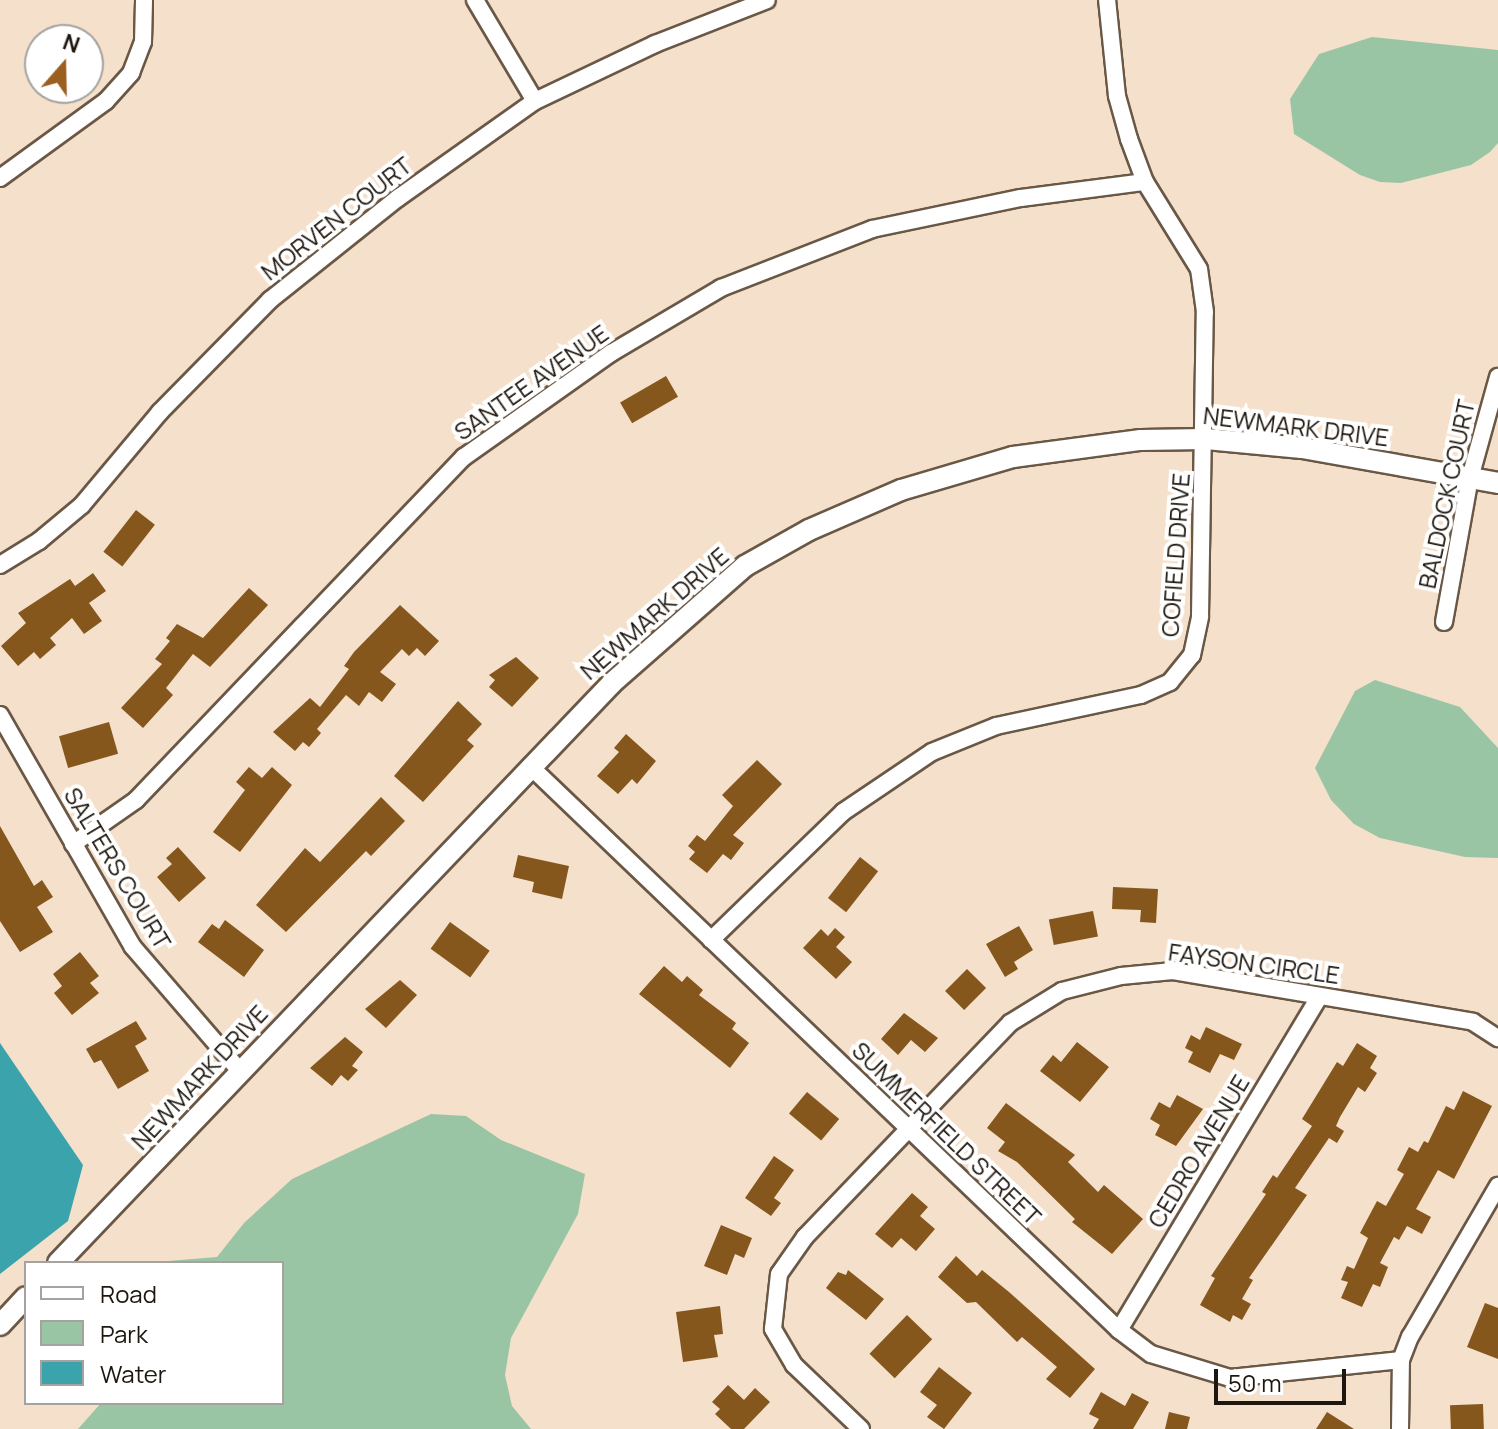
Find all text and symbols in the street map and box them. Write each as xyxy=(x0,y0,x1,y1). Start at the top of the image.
north arrow xyxy=(24,24,104,104)
text: N xyxy=(59,27,84,60)
street label: MORVEN COURT xyxy=(255,150,417,286)
street label: SANTEE AVENUE xyxy=(448,318,614,446)
street label: BALDOCK COURT xyxy=(1412,397,1480,591)
street label: NEWMARK DRIVE xyxy=(1201,400,1391,452)
street label: COFIELD DRIVE xyxy=(1155,472,1195,638)
street label: NEWMARK DRIVE xyxy=(574,541,734,685)
street label: SALTERS COURT xyxy=(58,782,178,954)
street label: FAYSON CIRCLE xyxy=(1167,937,1341,989)
street label: NEWMARK DRIVE xyxy=(125,999,273,1155)
street label: SUMMERFIELD STREET xyxy=(847,1035,1047,1231)
street label: CEDRO AVENUE xyxy=(1141,1069,1255,1233)
legend xyxy=(24,1261,284,1405)
text: Road xyxy=(100,1277,157,1310)
text: Park xyxy=(100,1317,148,1350)
scale bar xyxy=(1218,1353,1350,1403)
text: Water xyxy=(100,1357,167,1390)
text: 50 m xyxy=(1228,1366,1282,1399)

